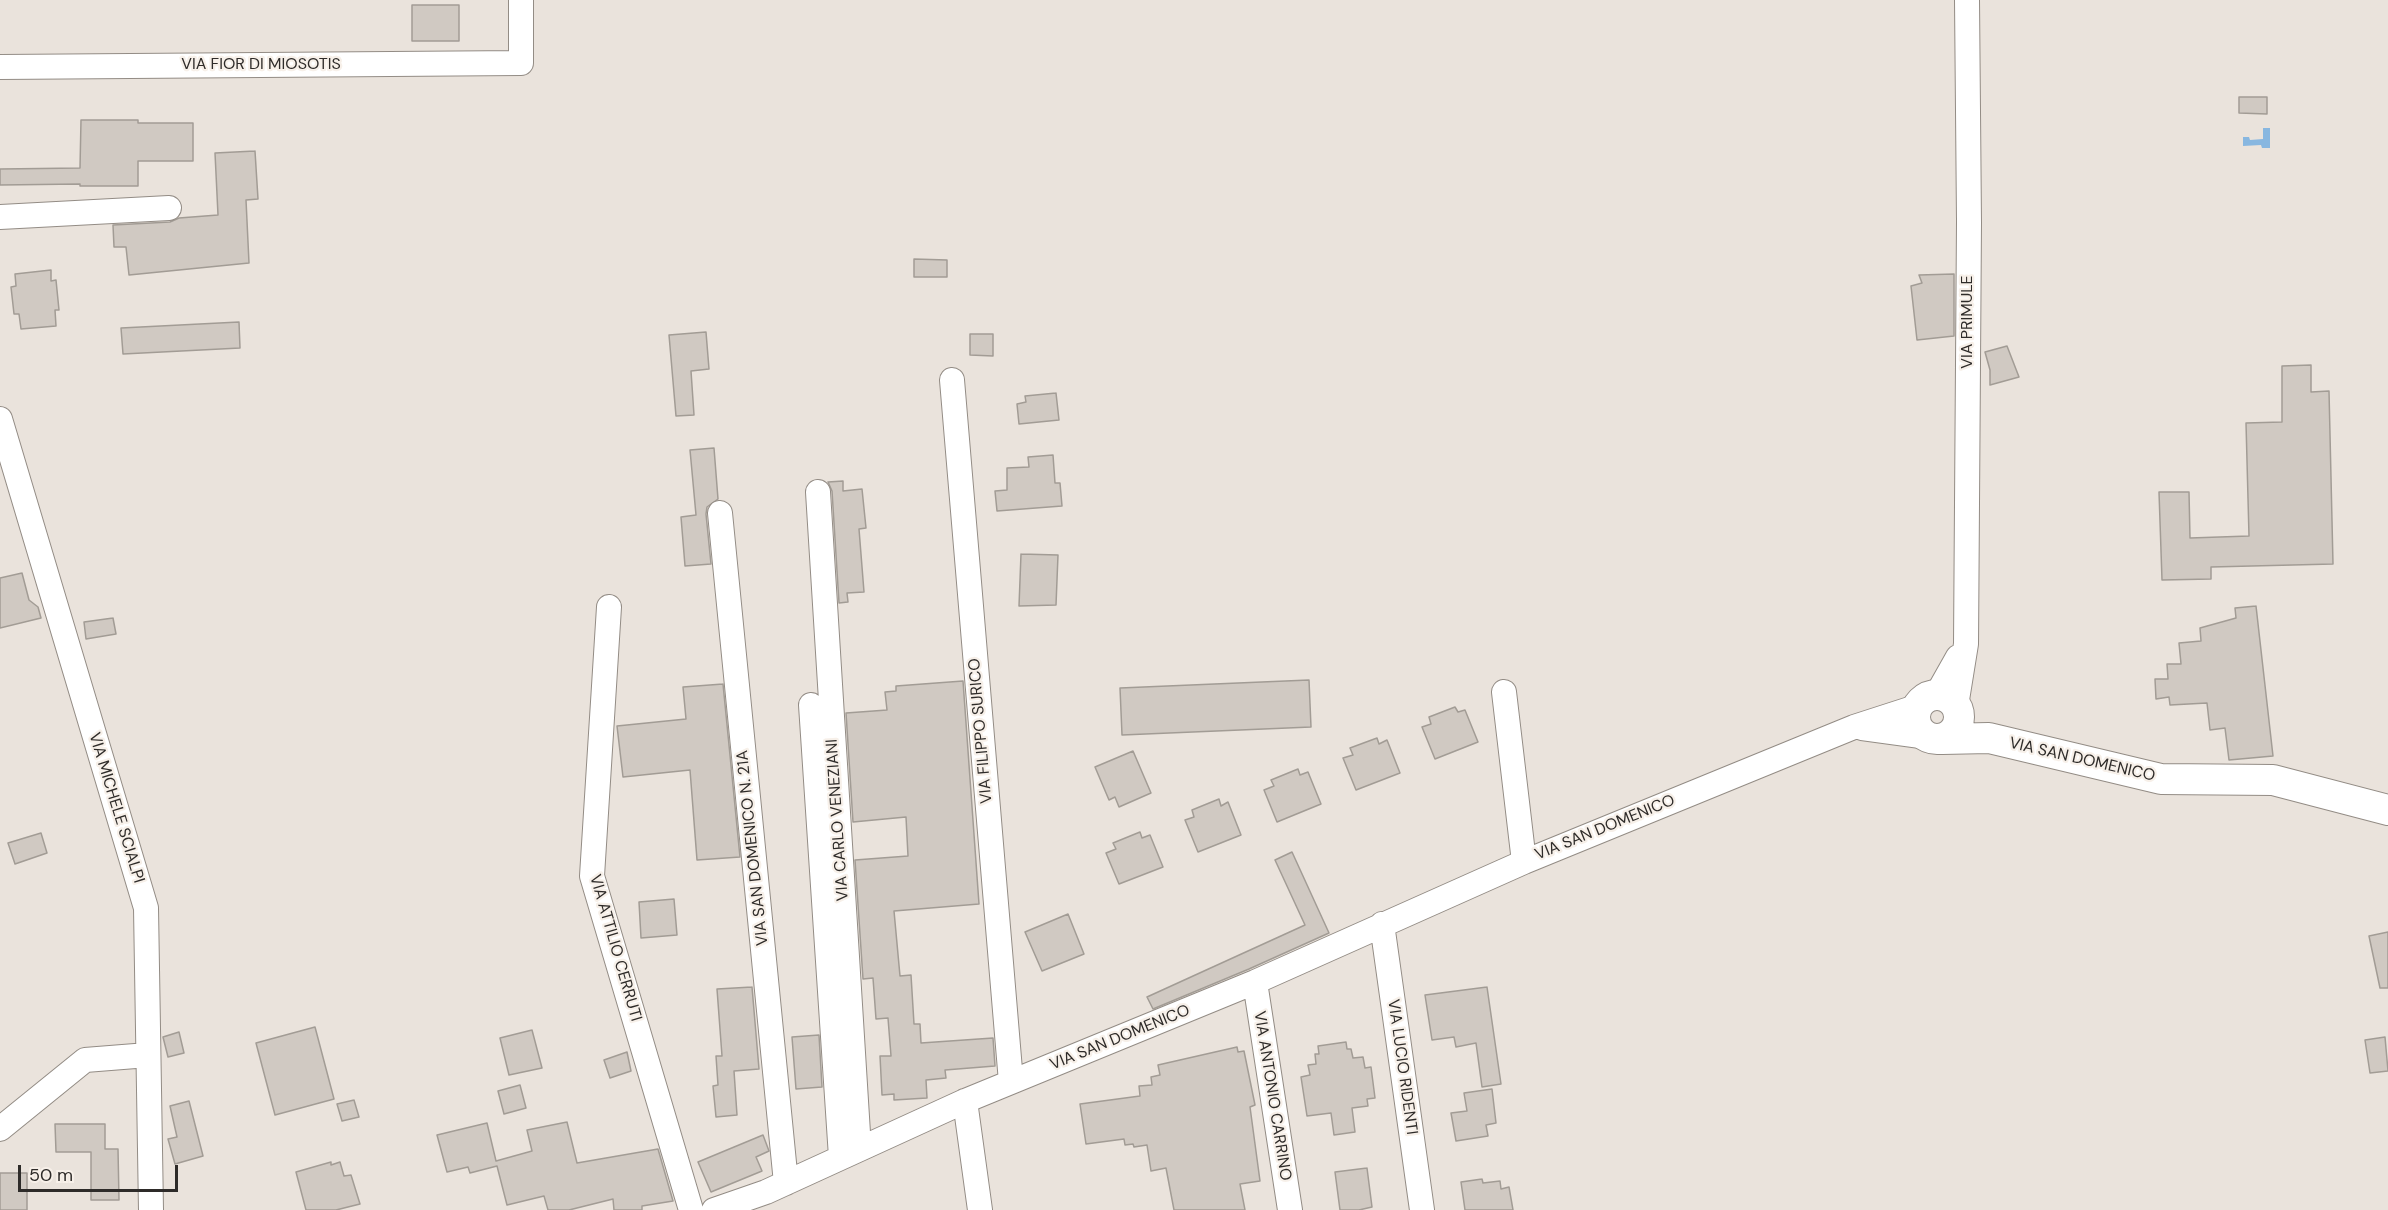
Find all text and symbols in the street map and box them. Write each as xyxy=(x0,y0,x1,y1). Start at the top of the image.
street label: VIA FIOR DI MIOSOTIS xyxy=(181,55,341,75)
street label: VIA PRIMULE xyxy=(1958,275,1978,369)
street label: VIA FILIPPO SURICO xyxy=(965,658,997,804)
street label: VIA MICHELE SCIALPI xyxy=(84,730,148,886)
street label: VIA SAN DOMENICO xyxy=(2007,734,2157,786)
street label: VIA CARLO VENEZIANI xyxy=(823,738,853,902)
street label: VIA SAN DOMENICO N. 21A xyxy=(733,749,773,947)
street label: VIA SAN DOMENICO xyxy=(1532,791,1678,865)
street label: VIA ATTILIO CERRUTI xyxy=(585,872,645,1024)
street label: VIA LUCIO RIDENTI xyxy=(1383,998,1421,1136)
street label: VIA SAN DOMENICO xyxy=(1047,1001,1193,1075)
street label: VIA ANTONIO CARRINO xyxy=(1249,1010,1295,1182)
scale bar xyxy=(21,1153,182,1191)
text: 50 m xyxy=(29,1163,73,1187)

